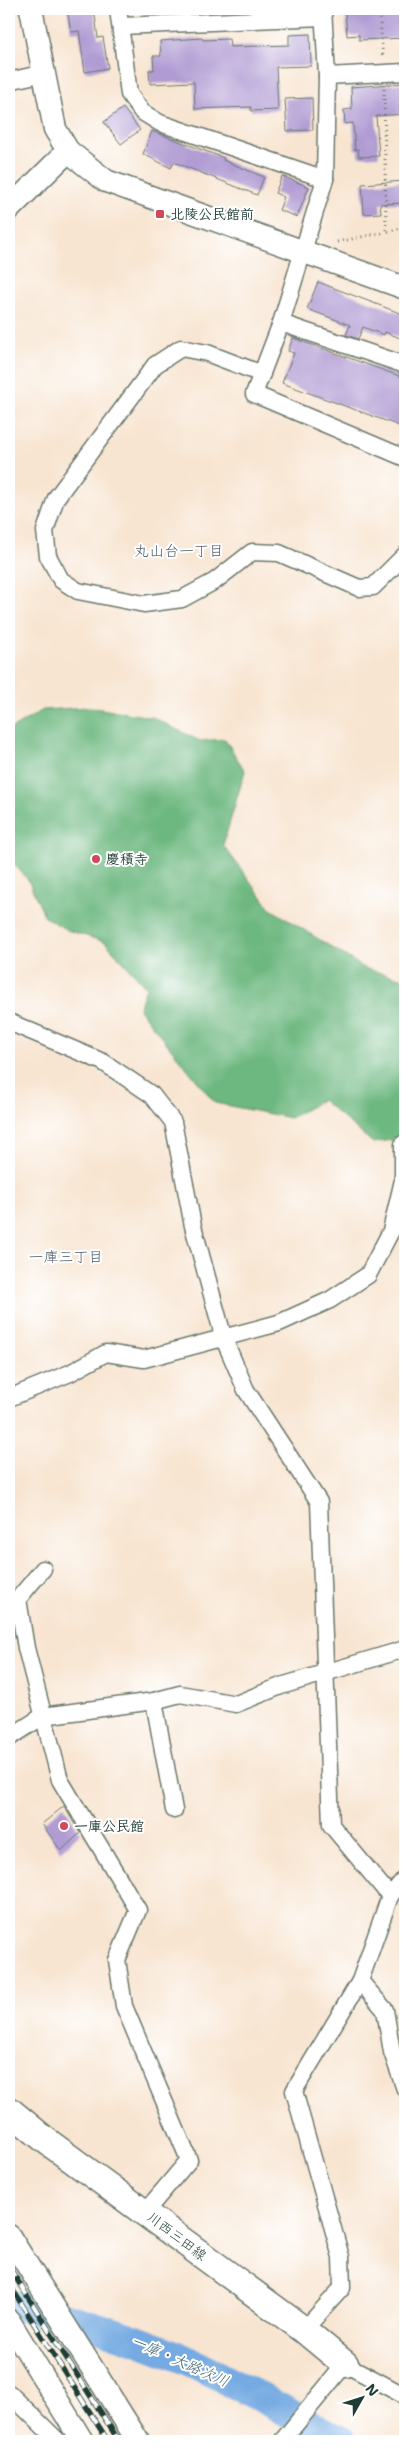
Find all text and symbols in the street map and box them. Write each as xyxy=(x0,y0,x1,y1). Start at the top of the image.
place label: 北陵公民館前 xyxy=(170,205,254,223)
marker: 北陵公民館前 xyxy=(154,208,166,220)
district label: 丸山台一丁目 xyxy=(134,541,224,561)
place label: 慶積寺 xyxy=(106,850,148,868)
marker: 慶積寺 xyxy=(90,853,102,865)
district label: 一庫三丁目 xyxy=(28,1247,104,1267)
place label: 一庫公民館 xyxy=(74,1817,144,1835)
marker: 一庫公民館 xyxy=(58,1820,70,1832)
street label: 川西三田線 xyxy=(144,2208,210,2264)
water label: 一庫・大路次川 xyxy=(128,2331,232,2391)
north arrow xyxy=(336,2372,386,2422)
text: N xyxy=(362,2380,383,2400)

